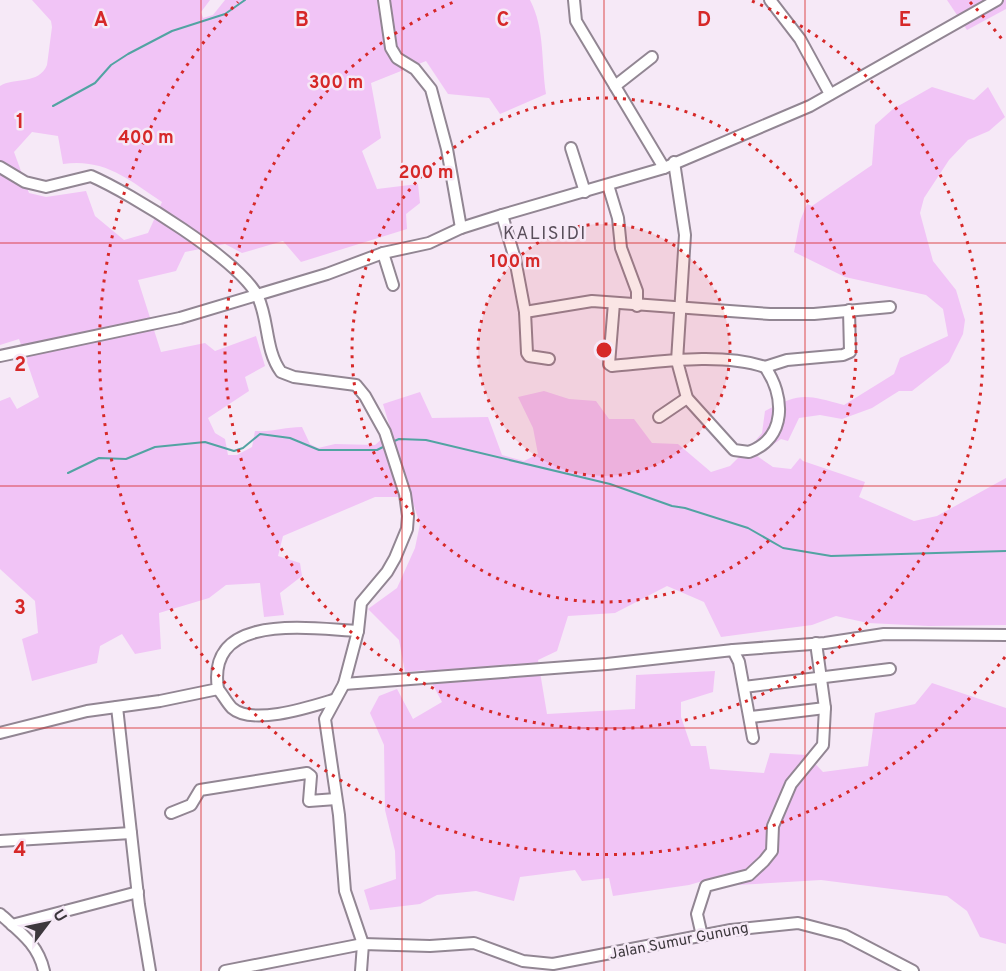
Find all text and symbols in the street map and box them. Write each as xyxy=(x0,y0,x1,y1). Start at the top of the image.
text: A xyxy=(94,8,108,34)
text: B xyxy=(295,8,309,34)
text: C xyxy=(497,8,509,34)
text: D xyxy=(697,8,711,34)
text: E xyxy=(899,8,911,34)
text: 300 m xyxy=(309,72,363,95)
text: 1 xyxy=(16,110,24,136)
text: 400 m xyxy=(118,127,174,150)
text: 200 m xyxy=(398,162,454,185)
district label: KALISIDI xyxy=(503,223,587,246)
text: 100 m xyxy=(489,251,541,274)
centre of rings xyxy=(594,340,614,360)
text: 2 xyxy=(14,353,26,379)
text: 3 xyxy=(14,596,26,622)
text: 4 xyxy=(14,838,26,864)
north arrow xyxy=(18,893,78,953)
text: U xyxy=(48,906,71,926)
street label: Jalan Sumur Gunung xyxy=(608,919,750,965)

